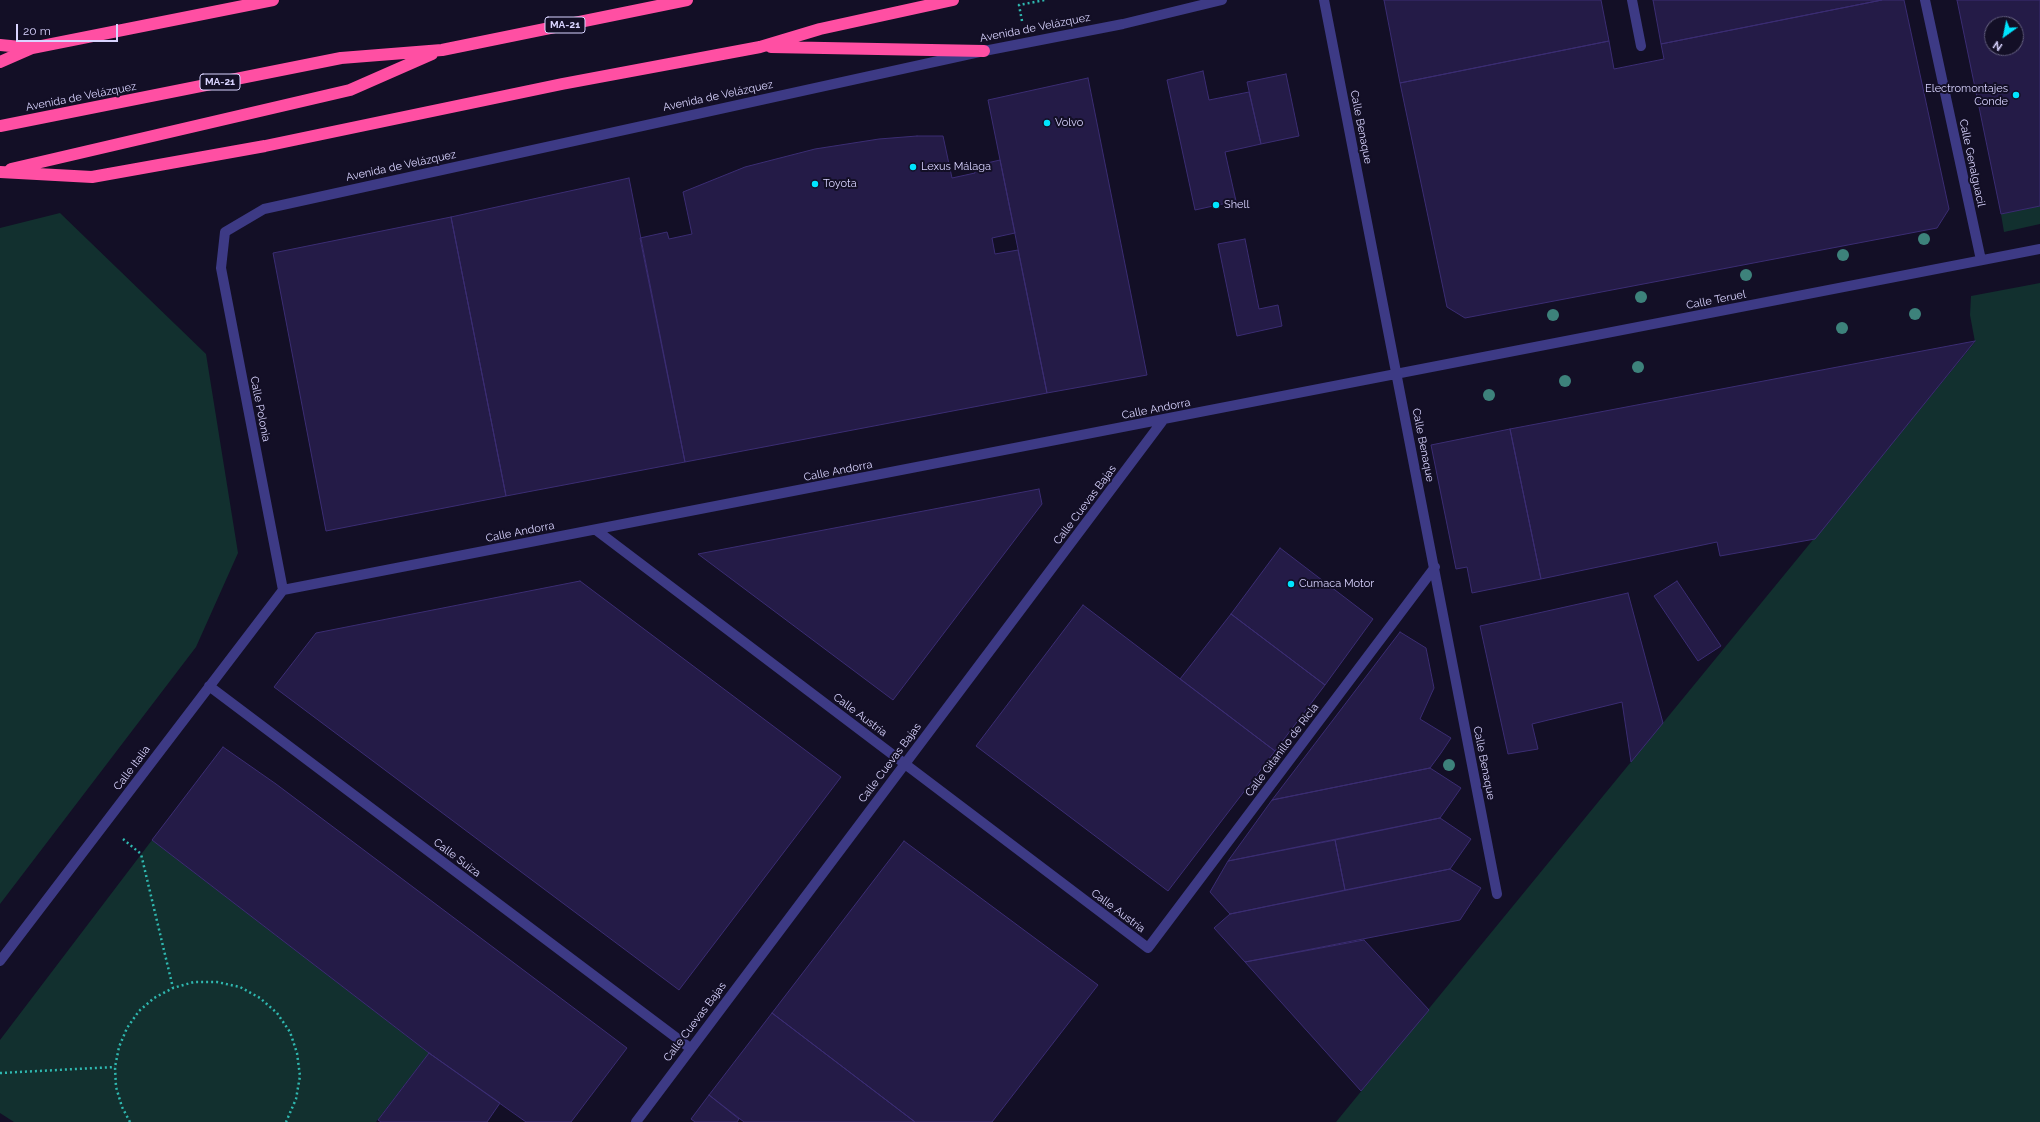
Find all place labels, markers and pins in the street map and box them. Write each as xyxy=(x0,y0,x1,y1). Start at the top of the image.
place label: Electromontajes Conde xyxy=(1925,82,2008,108)
marker: Electromontajes Conde xyxy=(2011,90,2021,100)
place label: Volvo xyxy=(1055,116,1083,130)
marker: Volvo xyxy=(1042,118,1052,128)
place label: Lexus Málaga xyxy=(921,160,991,174)
marker: Lexus Málaga xyxy=(908,162,918,172)
place label: Toyota xyxy=(823,177,857,191)
marker: Toyota xyxy=(810,179,820,189)
place label: Shell xyxy=(1224,198,1250,212)
marker: Shell xyxy=(1211,200,1221,210)
place label: Cumaca Motor xyxy=(1299,577,1374,591)
marker: Cumaca Motor xyxy=(1286,579,1296,589)

